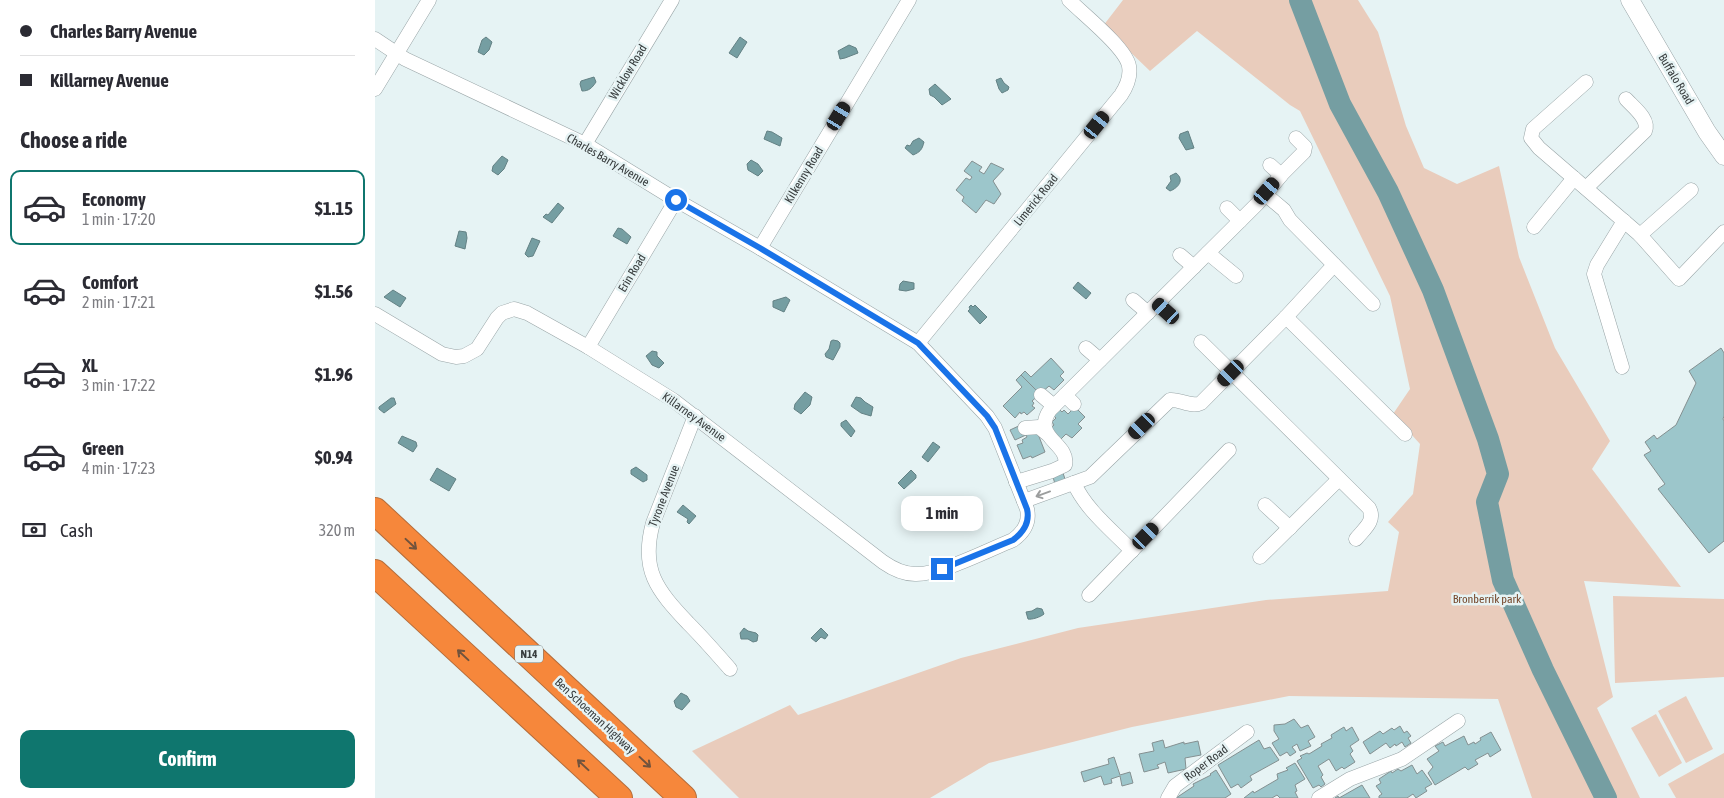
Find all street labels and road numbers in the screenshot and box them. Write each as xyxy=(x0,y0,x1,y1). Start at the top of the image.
street label: Wicklow Road xyxy=(606,42,650,102)
street label: Buffalo Road xyxy=(1655,51,1697,107)
street label: Charles Barry Avenue xyxy=(564,131,652,189)
street label: Kilkenny Road xyxy=(782,144,826,206)
street label: Limerick Road xyxy=(1011,171,1061,229)
street label: Erin Road xyxy=(615,251,649,295)
street label: Killarney Avenue xyxy=(660,389,728,445)
street label: Tyrone Avenue xyxy=(646,463,682,529)
road number: N14 xyxy=(515,646,543,662)
street label: Ben Schoeman Highway xyxy=(552,675,638,757)
street label: Roper Road xyxy=(1181,742,1231,784)

